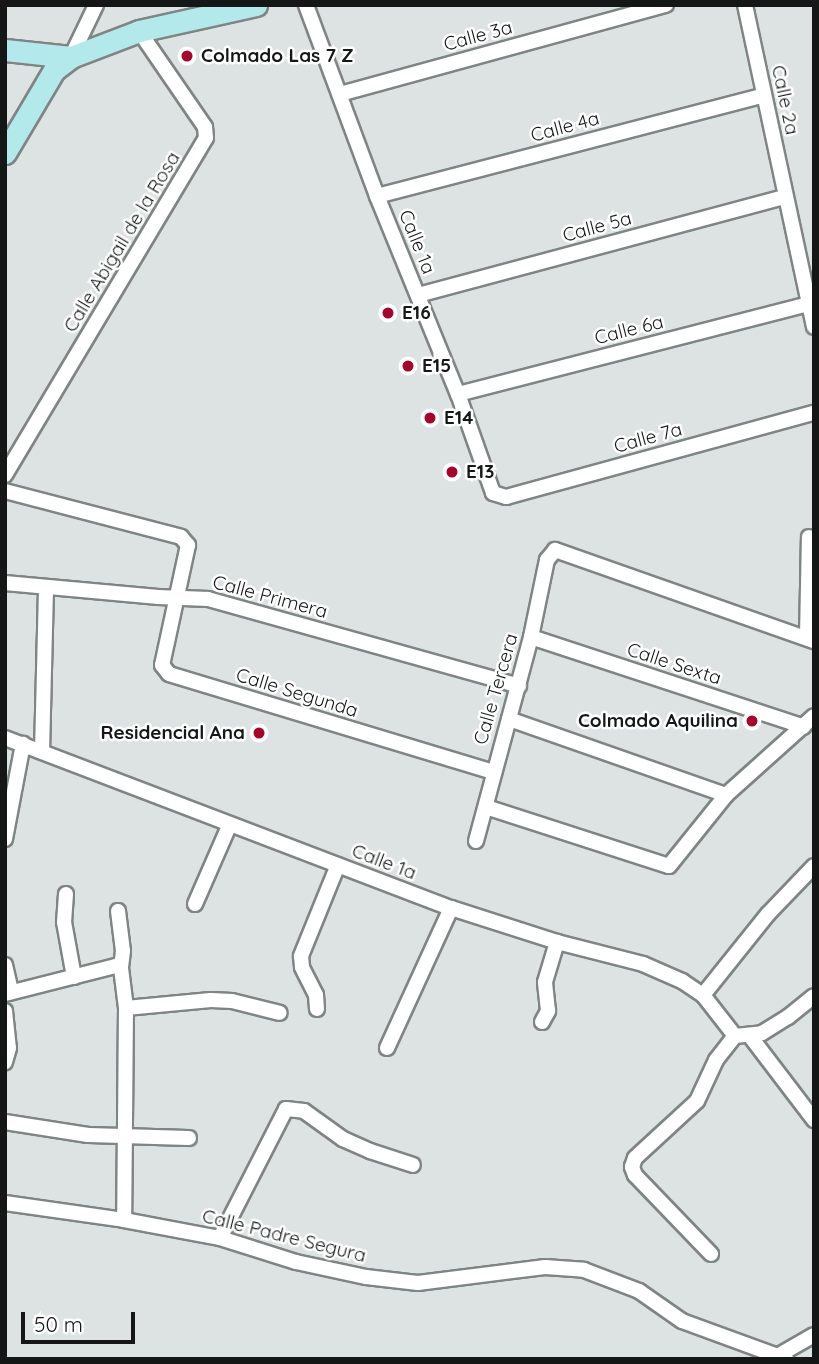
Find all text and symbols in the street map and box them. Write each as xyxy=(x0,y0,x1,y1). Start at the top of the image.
street label: Calle 3a xyxy=(441,16,515,56)
place label: Colmado Las 7 Z xyxy=(201,45,354,67)
marker: Colmado Las 7 Z xyxy=(179,48,195,64)
street label: Calle 2a xyxy=(767,63,803,137)
street label: Calle 4a xyxy=(528,107,602,147)
street label: Calle Abigail de la Rosa xyxy=(59,148,185,336)
street label: Calle 1a xyxy=(394,207,440,277)
street label: Calle 5a xyxy=(560,207,634,247)
place label: E16 xyxy=(402,302,431,324)
marker: E16 xyxy=(380,305,396,321)
street label: Calle 6a xyxy=(592,310,666,350)
place label: E15 xyxy=(422,355,451,377)
marker: E15 xyxy=(400,358,416,374)
place label: E14 xyxy=(444,407,473,429)
marker: E14 xyxy=(422,410,438,426)
street label: Calle 7a xyxy=(611,418,685,458)
place label: E13 xyxy=(466,461,494,483)
marker: E13 xyxy=(444,464,460,480)
street label: Calle Primera xyxy=(210,571,330,623)
street label: Calle Tercera xyxy=(469,631,523,747)
street label: Calle Sexta xyxy=(624,638,724,690)
street label: Calle Segunda xyxy=(233,664,361,722)
place label: Colmado Aquilina xyxy=(578,710,738,732)
marker: Colmado Aquilina xyxy=(744,713,760,729)
place label: Residencial Ana xyxy=(101,722,245,744)
marker: Residencial Ana xyxy=(251,725,267,741)
street label: Calle 1a xyxy=(349,839,419,885)
street label: Calle Padre Segura xyxy=(200,1205,368,1267)
scale bar xyxy=(24,1298,138,1342)
text: 50 m xyxy=(34,1311,83,1337)

